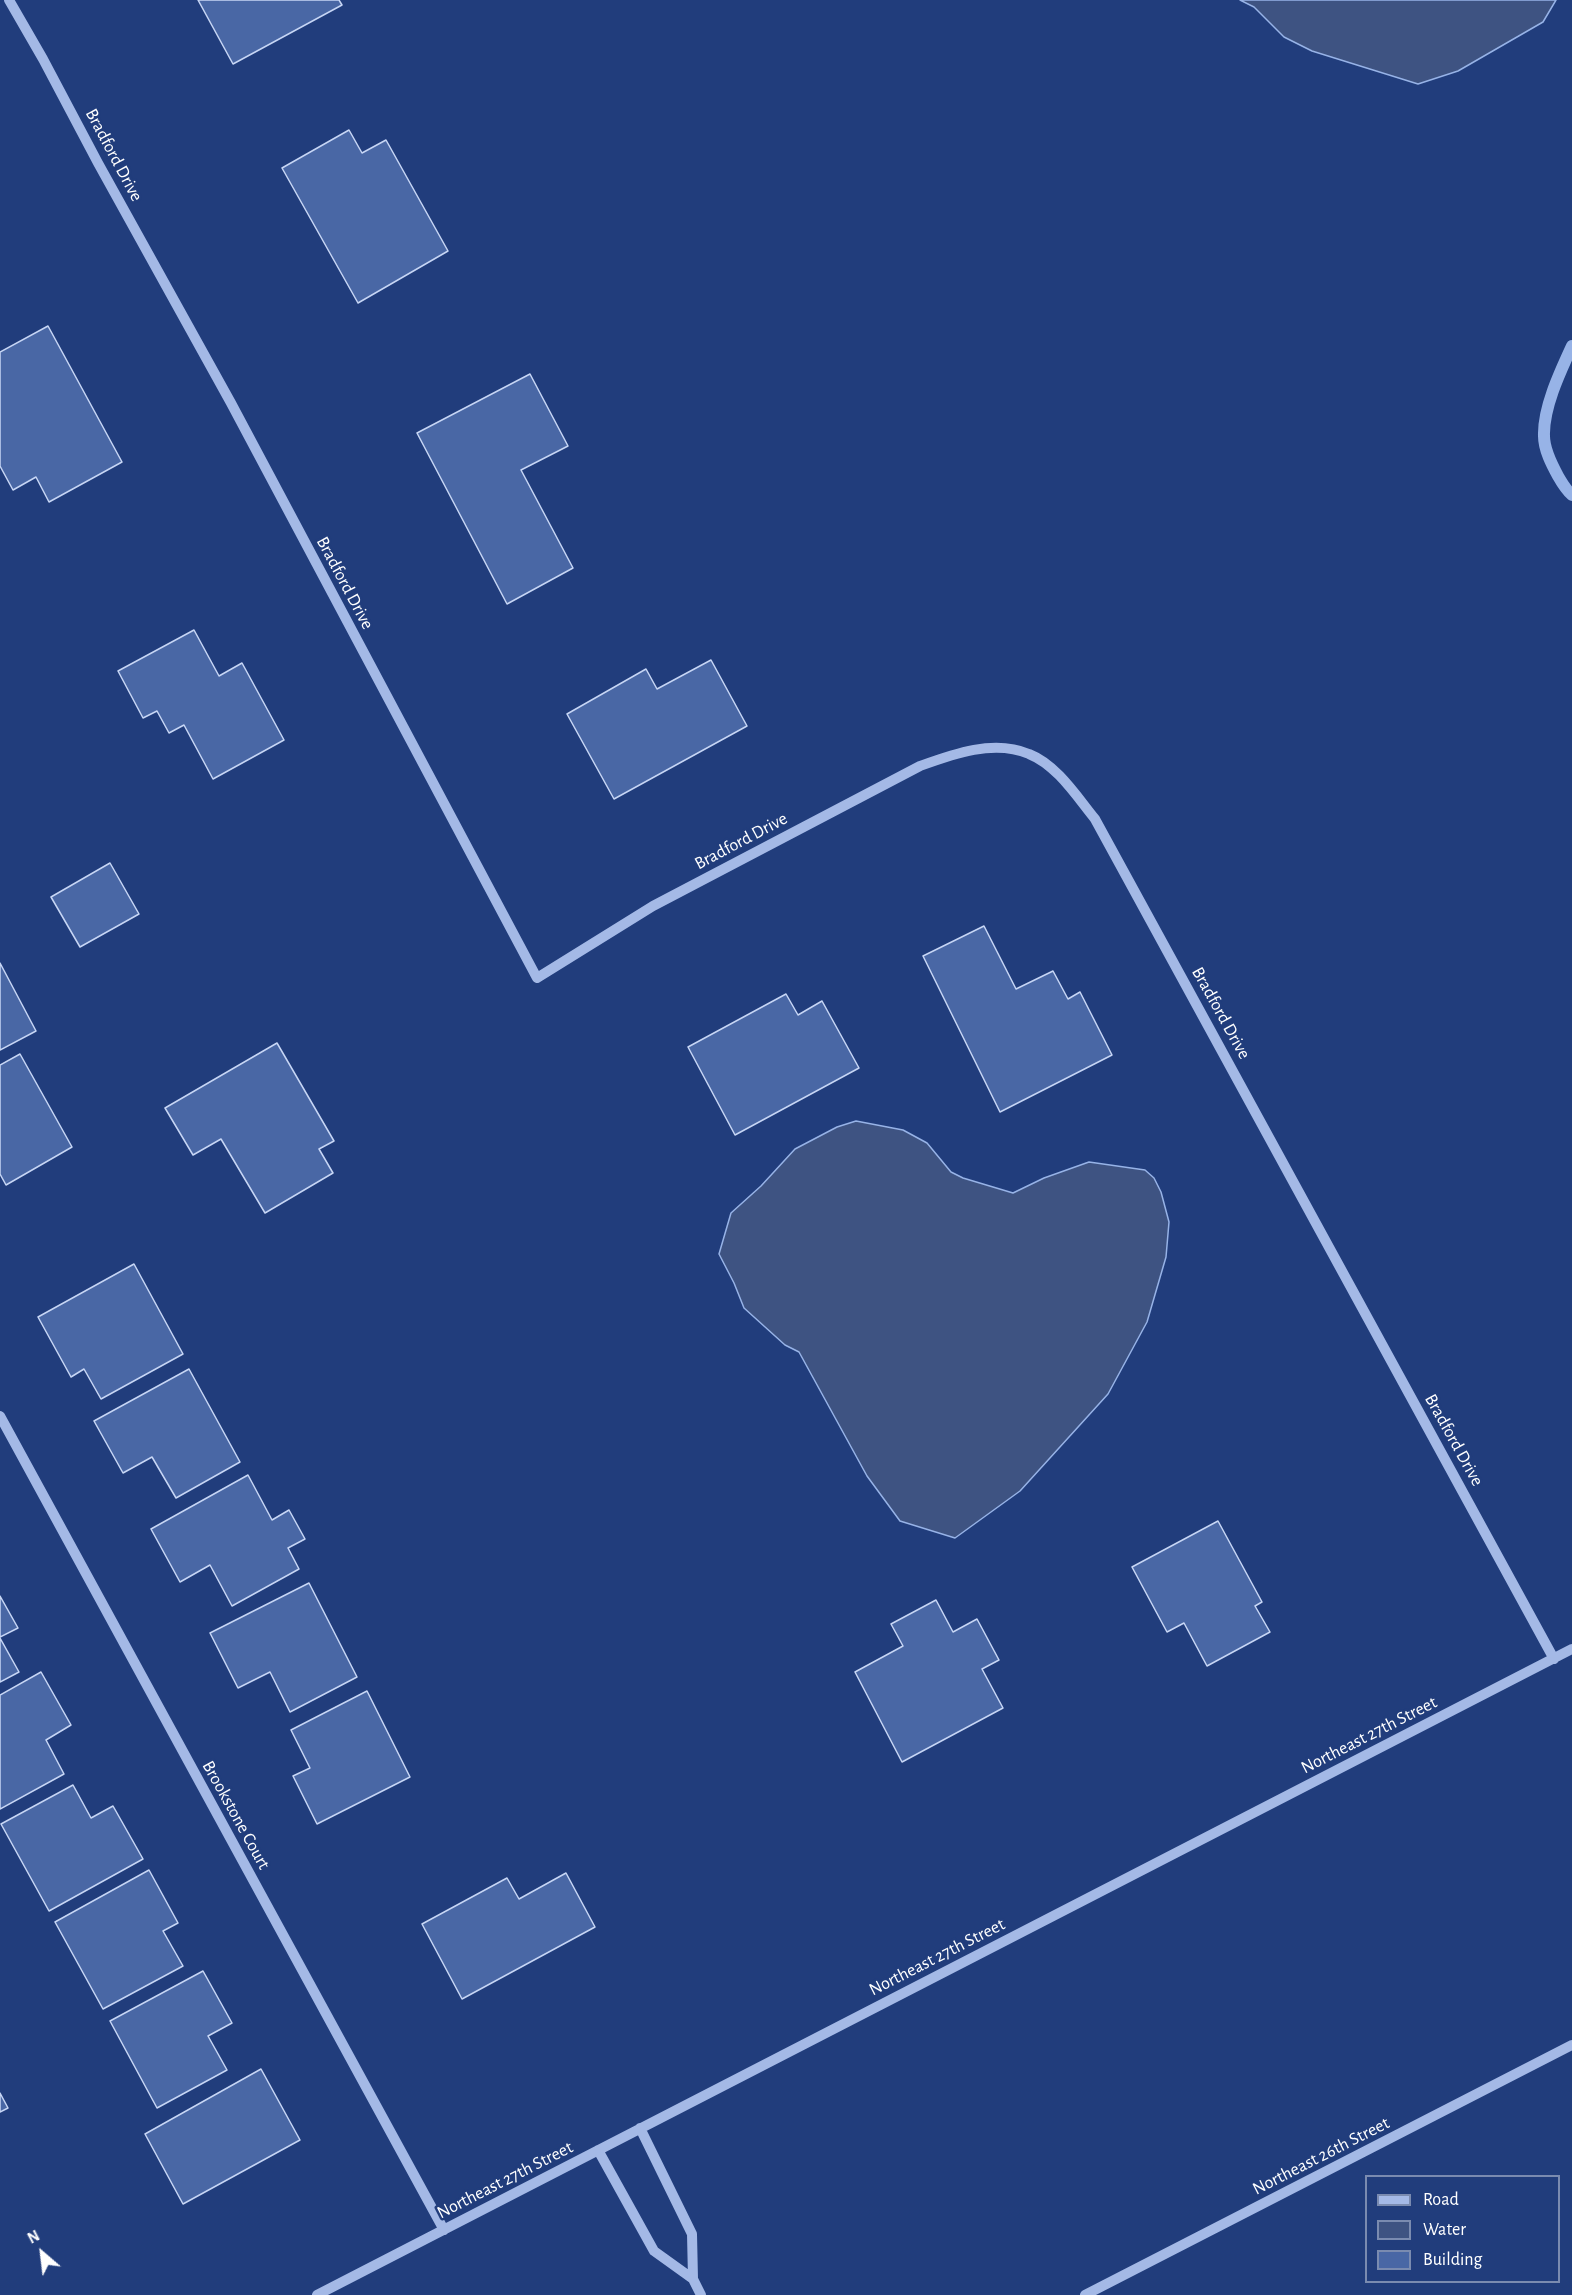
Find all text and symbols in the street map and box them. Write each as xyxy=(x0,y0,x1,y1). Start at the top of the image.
street label: Bradford Drive xyxy=(81,105,147,205)
street label: Bradford Drive xyxy=(312,533,378,633)
street label: Bradford Drive xyxy=(691,808,791,874)
street label: Bradford Drive xyxy=(1187,963,1255,1063)
street label: Bradford Drive xyxy=(1420,1390,1488,1490)
street label: Northeast 27th Street xyxy=(1297,1691,1441,1779)
street label: Brookstone Court xyxy=(197,1757,275,1873)
street label: Northeast 27th Street xyxy=(865,1913,1009,2001)
street label: Northeast 26th Street xyxy=(1249,2112,1393,2200)
street label: Northeast 27th Street xyxy=(433,2136,577,2224)
legend xyxy=(1365,2175,1560,2283)
text: Road xyxy=(1423,2191,1459,2209)
text: Water xyxy=(1423,2221,1466,2239)
north arrow xyxy=(12,2223,72,2283)
text: N xyxy=(25,2227,42,2247)
text: Building xyxy=(1423,2251,1482,2269)

